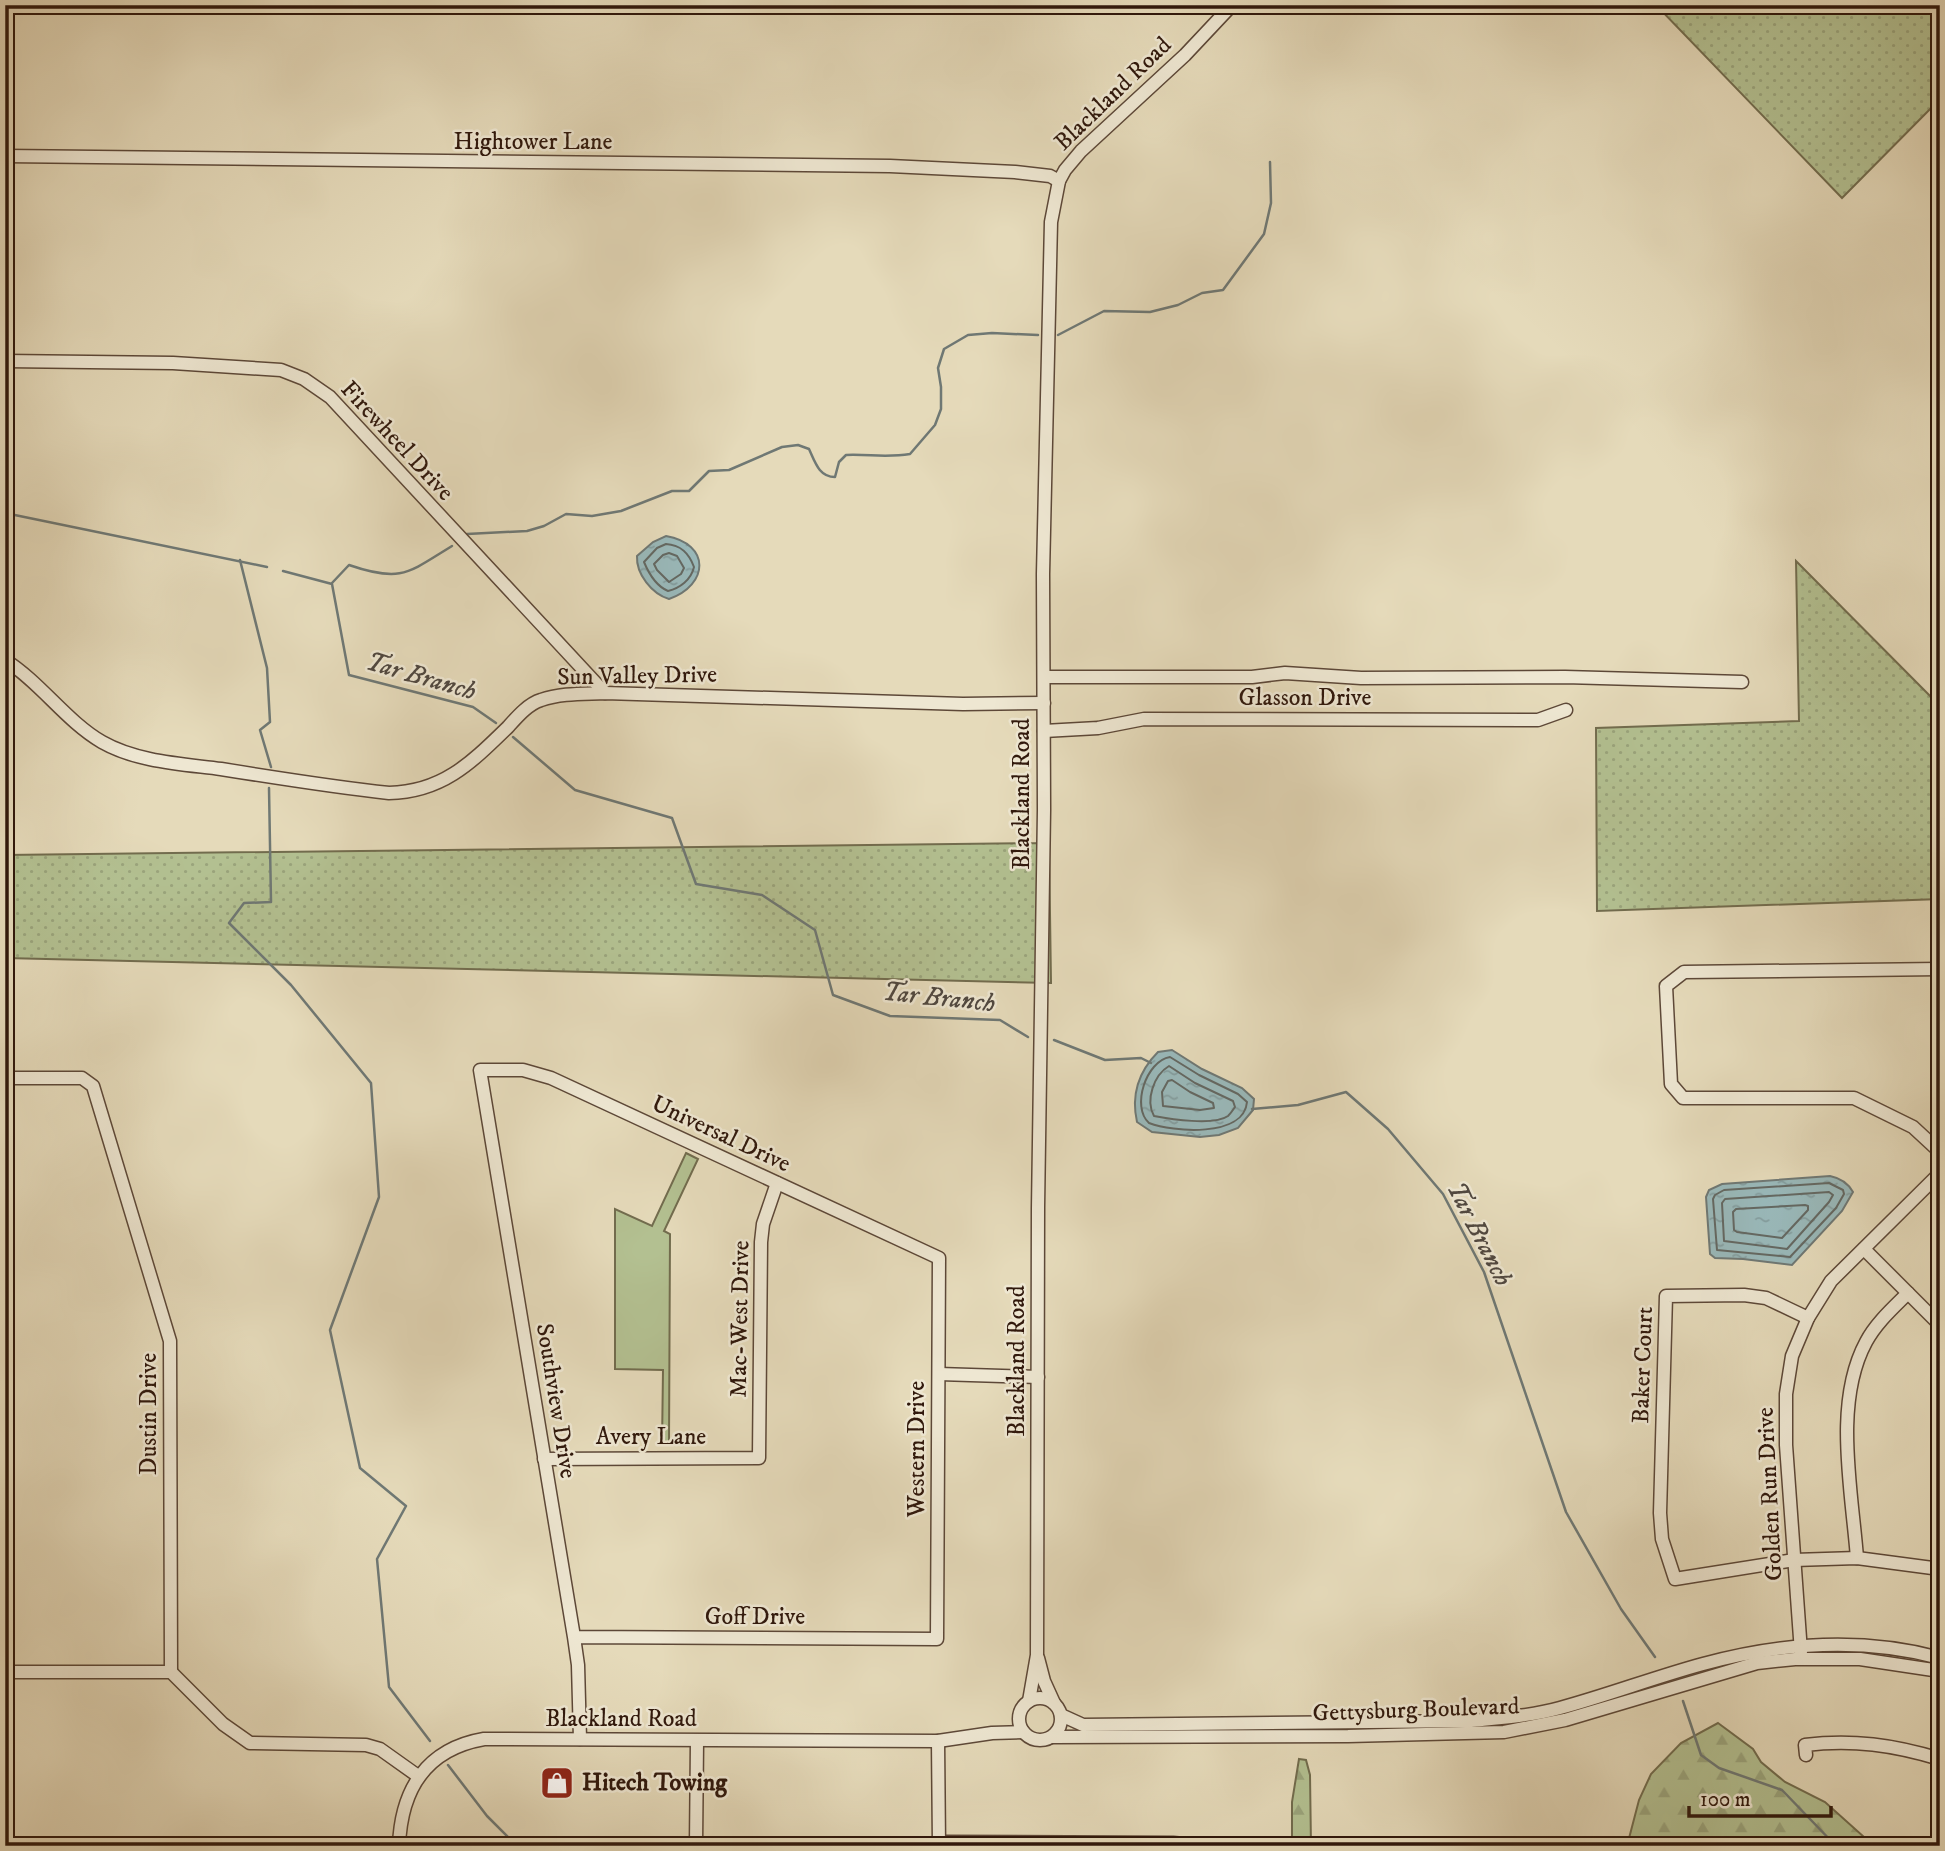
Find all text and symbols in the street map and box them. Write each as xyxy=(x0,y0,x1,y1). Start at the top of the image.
street label: Blackland Road xyxy=(1048,31,1178,157)
street label: Hightower Lane xyxy=(453,127,613,157)
street label: Firewheel Drive xyxy=(334,375,460,507)
water label: Tar Branch xyxy=(362,646,480,709)
street label: Sun Valley Drive xyxy=(557,660,717,692)
street label: Glasson Drive xyxy=(1238,683,1372,713)
street label: Blackland Road xyxy=(1007,718,1037,870)
water label: Tar Branch xyxy=(881,976,997,1020)
street label: Universal Drive xyxy=(647,1089,795,1179)
water label: Tar Branch xyxy=(1439,1176,1519,1292)
street label: Mac-West Drive xyxy=(724,1240,756,1398)
street label: Blackland Road xyxy=(1002,1285,1032,1437)
street label: Baker Court xyxy=(1626,1306,1660,1424)
street label: Southview Drive xyxy=(529,1321,583,1481)
street label: Dustin Drive xyxy=(134,1353,164,1475)
street label: Western Drive xyxy=(902,1381,932,1518)
street label: Golden Run Drive xyxy=(1750,1406,1790,1582)
street label: Avery Lane xyxy=(596,1422,706,1452)
street label: Goff Drive xyxy=(705,1602,805,1632)
street label: Gettysburg Boulevard xyxy=(1312,1691,1520,1729)
street label: Blackland Road xyxy=(545,1704,697,1734)
shop icon: Hitech Towing xyxy=(538,1764,576,1802)
place label: Hitech Towing xyxy=(582,1768,728,1798)
scale bar xyxy=(1689,1774,1831,1818)
text: 100 m xyxy=(1700,1787,1751,1813)

